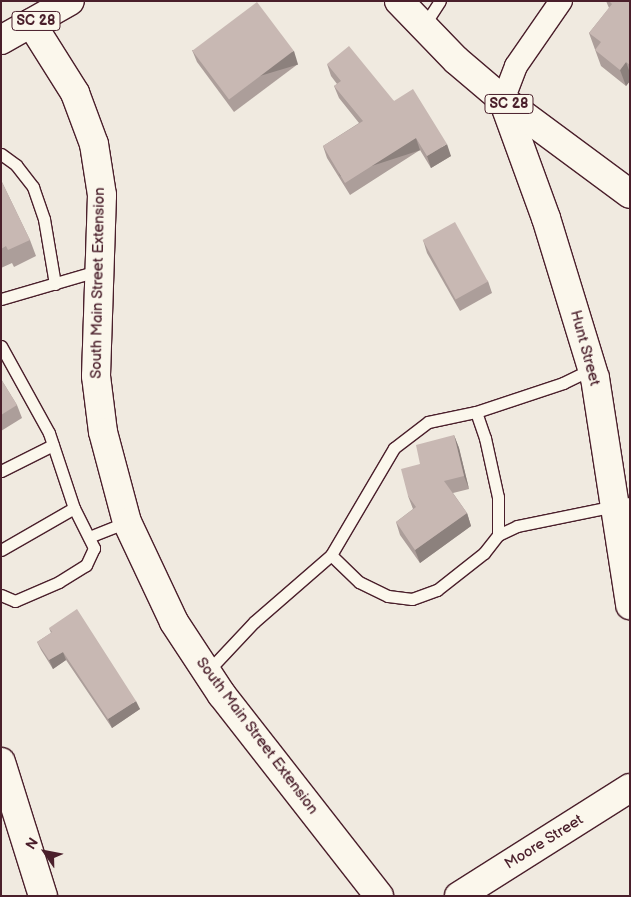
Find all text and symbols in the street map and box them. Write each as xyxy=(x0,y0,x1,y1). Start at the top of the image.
road number: SC 28 xyxy=(11,10,61,32)
road number: SC 28 xyxy=(484,92,534,116)
street label: South Main Street Extension xyxy=(87,187,109,379)
street label: Hunt Street xyxy=(566,308,604,388)
street label: South Main Street Extension xyxy=(192,654,322,818)
street label: Moore Street xyxy=(501,811,587,873)
north arrow xyxy=(20,827,70,877)
text: N xyxy=(22,835,42,853)

